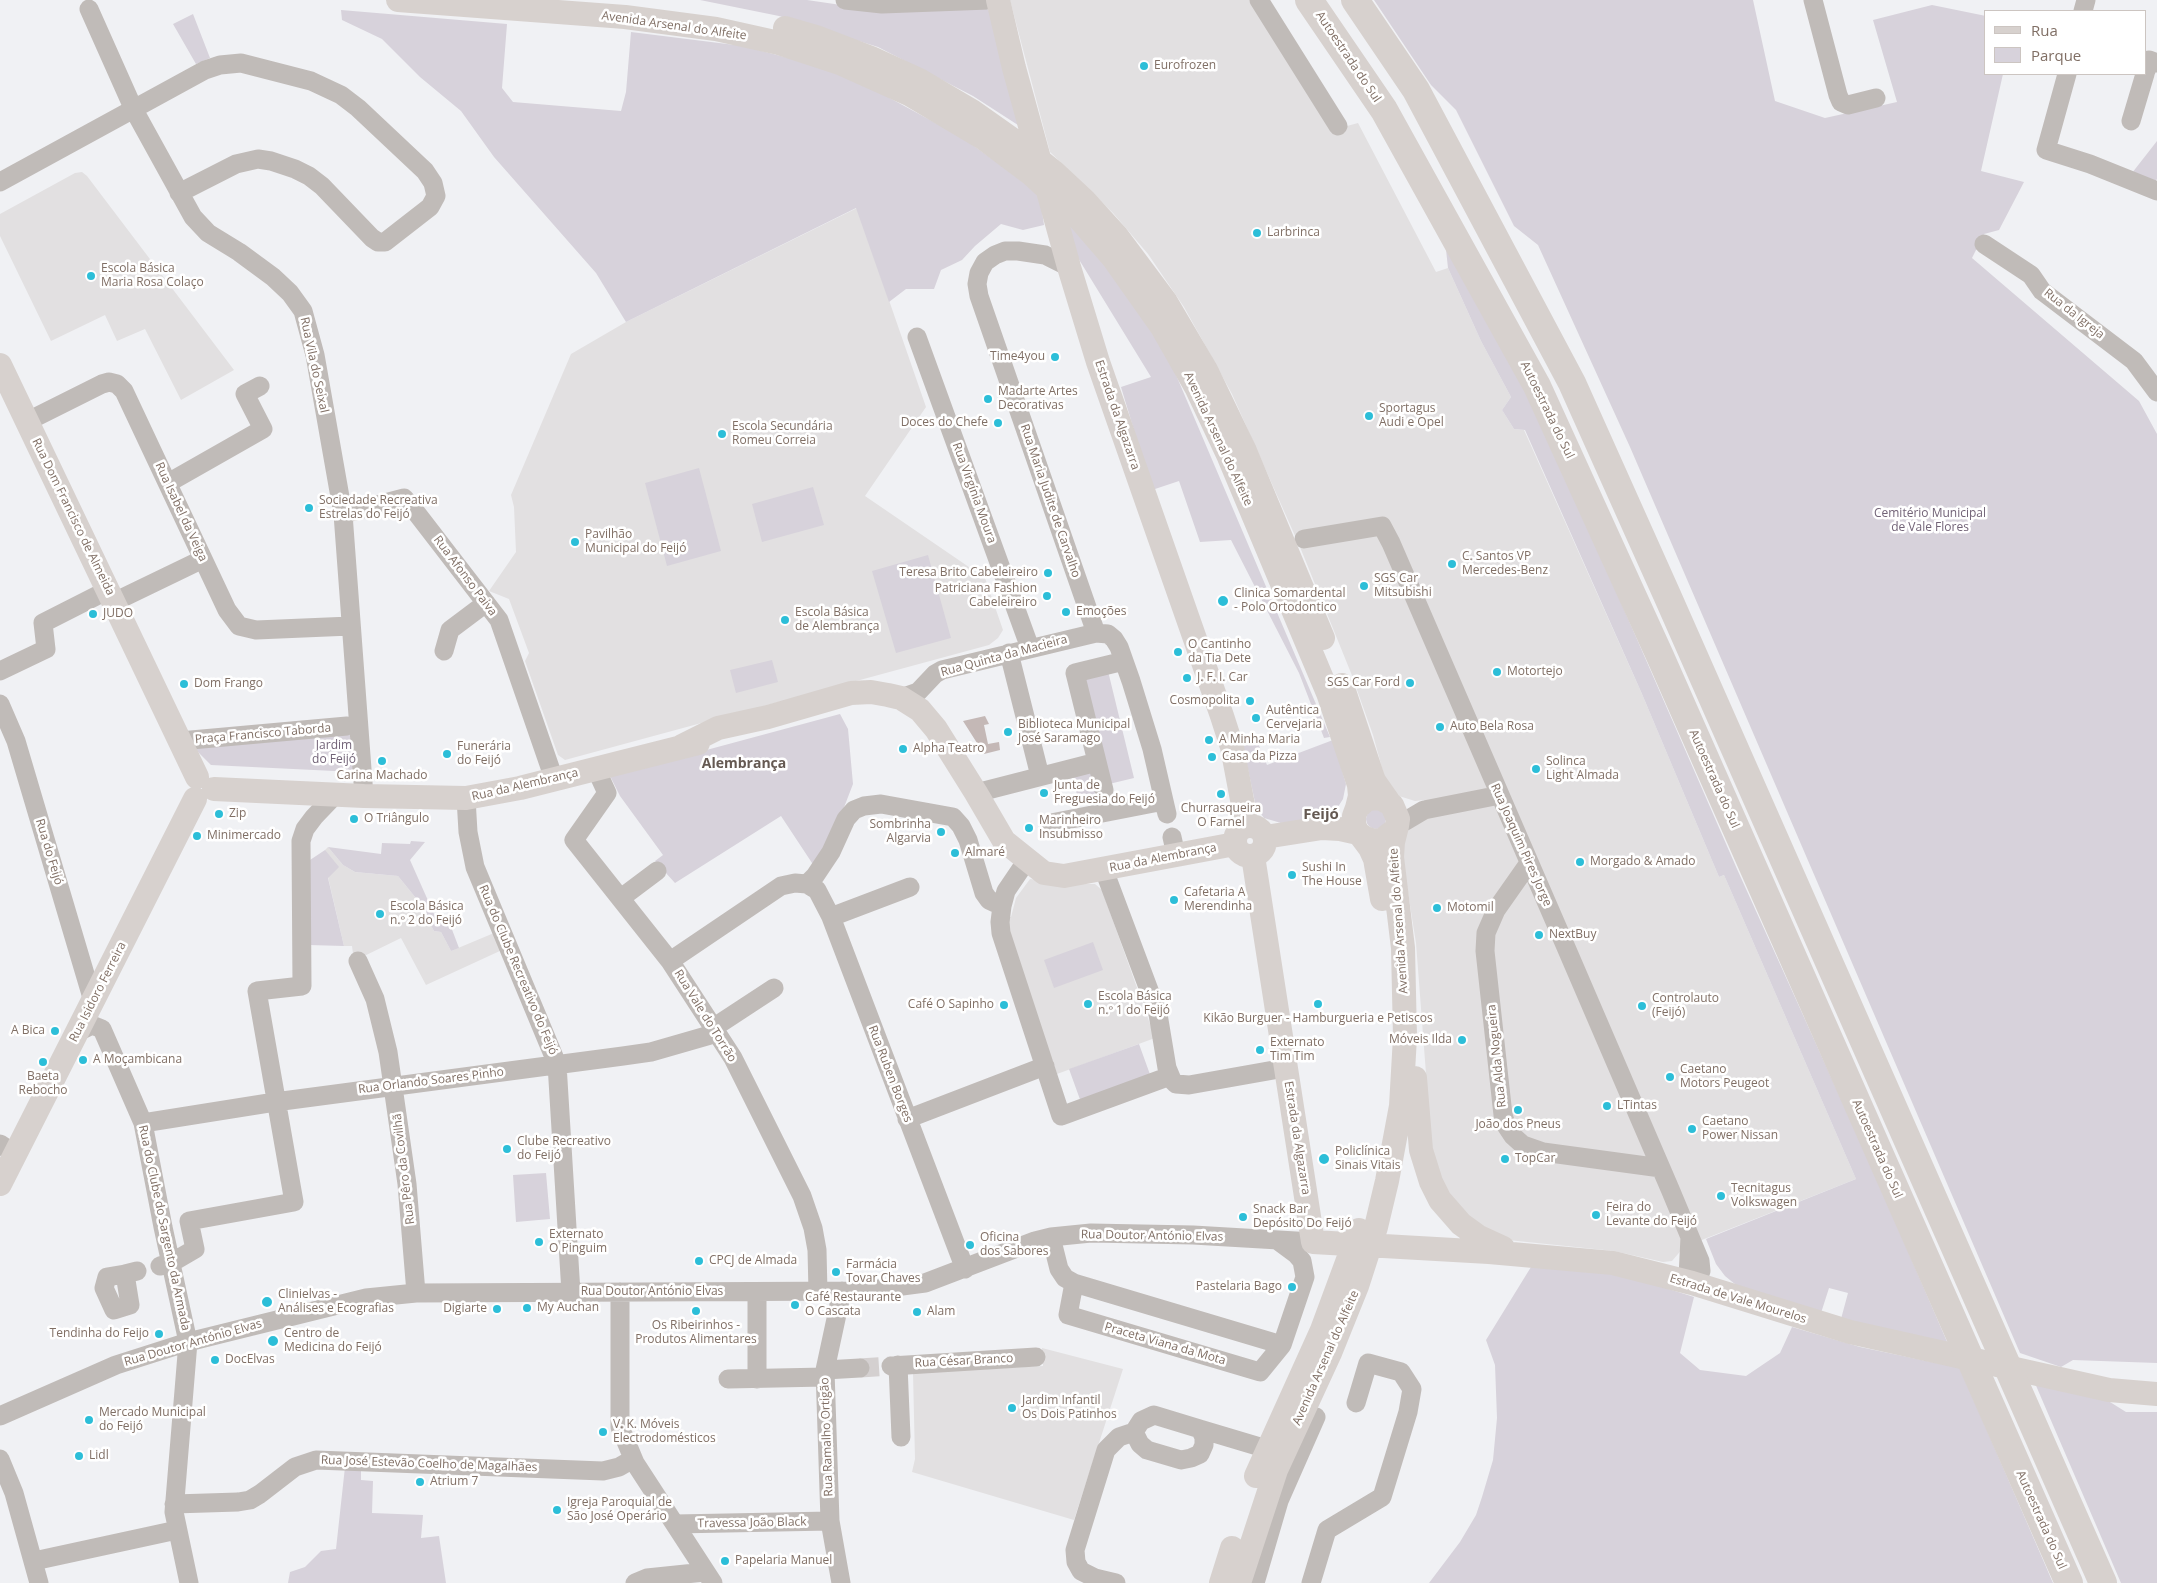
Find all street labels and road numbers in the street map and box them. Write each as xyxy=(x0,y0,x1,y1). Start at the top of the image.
street label: Avenida Arsenal do Alfeite xyxy=(601,9,747,43)
street label: Autoestrada do Sul xyxy=(1312,9,1384,105)
street label: Rua da Igreja xyxy=(2041,286,2107,342)
street label: Rua Vila do Seixal xyxy=(297,316,331,414)
street label: Estrada da Algazarra xyxy=(1091,358,1143,472)
street label: Autoestrada do Sul xyxy=(1517,359,1577,461)
street label: Avenida Arsenal do Alfeite xyxy=(1181,370,1255,508)
street label: Rua Maria Judite de Carvalho xyxy=(1017,422,1083,580)
street label: Rua Dom Francisco de Almeida xyxy=(29,436,117,598)
street label: Rua Virgínia Moura xyxy=(949,441,999,545)
street label: Rua Isabel da Veiga xyxy=(152,460,210,564)
street label: Rua Afonso Paiva xyxy=(430,533,500,619)
street label: Rua Quinta da Macieira xyxy=(939,632,1069,680)
street label: Praça Francisco Taborda xyxy=(194,721,332,747)
street label: Autoestrada do Sul xyxy=(1686,727,1742,831)
street label: Rua da Alembrança xyxy=(470,766,580,804)
street label: Rua Joaquim Pires Jorge xyxy=(1487,781,1555,909)
street label: Rua do Feijó xyxy=(32,817,66,887)
street label: Rua da Alembrança xyxy=(1108,841,1218,875)
street label: Avenida Arsenal do Alfeite xyxy=(1387,848,1411,994)
street label: Rua do Clube Recreativo do Feijó xyxy=(476,883,560,1057)
street label: Rua Isidoro Ferreira xyxy=(66,939,130,1045)
street label: Rua Vale do Torrão xyxy=(671,967,739,1065)
street label: Rua Alda Nogueira xyxy=(1484,1004,1510,1108)
street label: Rua Ruben Borges xyxy=(865,1023,915,1125)
street label: Rua Orlando Soares Pinho xyxy=(357,1065,505,1097)
street label: Estrada da Algazarra xyxy=(1281,1080,1313,1196)
street label: Autoestrada do Sul xyxy=(1849,1097,1905,1201)
street label: Rua Pêro da Covilhã xyxy=(390,1113,418,1225)
street label: Rua do Clube do Sargento da Armada xyxy=(135,1124,193,1332)
street label: Rua Doutor António Elvas xyxy=(1081,1228,1223,1244)
street label: Estrada de Vale Mourelos xyxy=(1668,1271,1808,1327)
street label: Rua Doutor António Elvas xyxy=(581,1285,723,1299)
street label: Avenida Arsenal do Alfeite xyxy=(1290,1288,1362,1428)
street label: Rua Doutor António Elvas xyxy=(122,1316,264,1370)
street label: Praceta Viana da Mota xyxy=(1103,1320,1227,1368)
street label: Rua César Branco xyxy=(914,1351,1014,1371)
street label: Rua Ramalho Ortigão xyxy=(818,1377,836,1497)
street label: Rua José Estevão Coelho de Magalhães xyxy=(321,1453,537,1475)
street label: Autoestrada do Sul xyxy=(2013,1468,2069,1572)
street label: Travessa João Black xyxy=(697,1515,807,1531)

